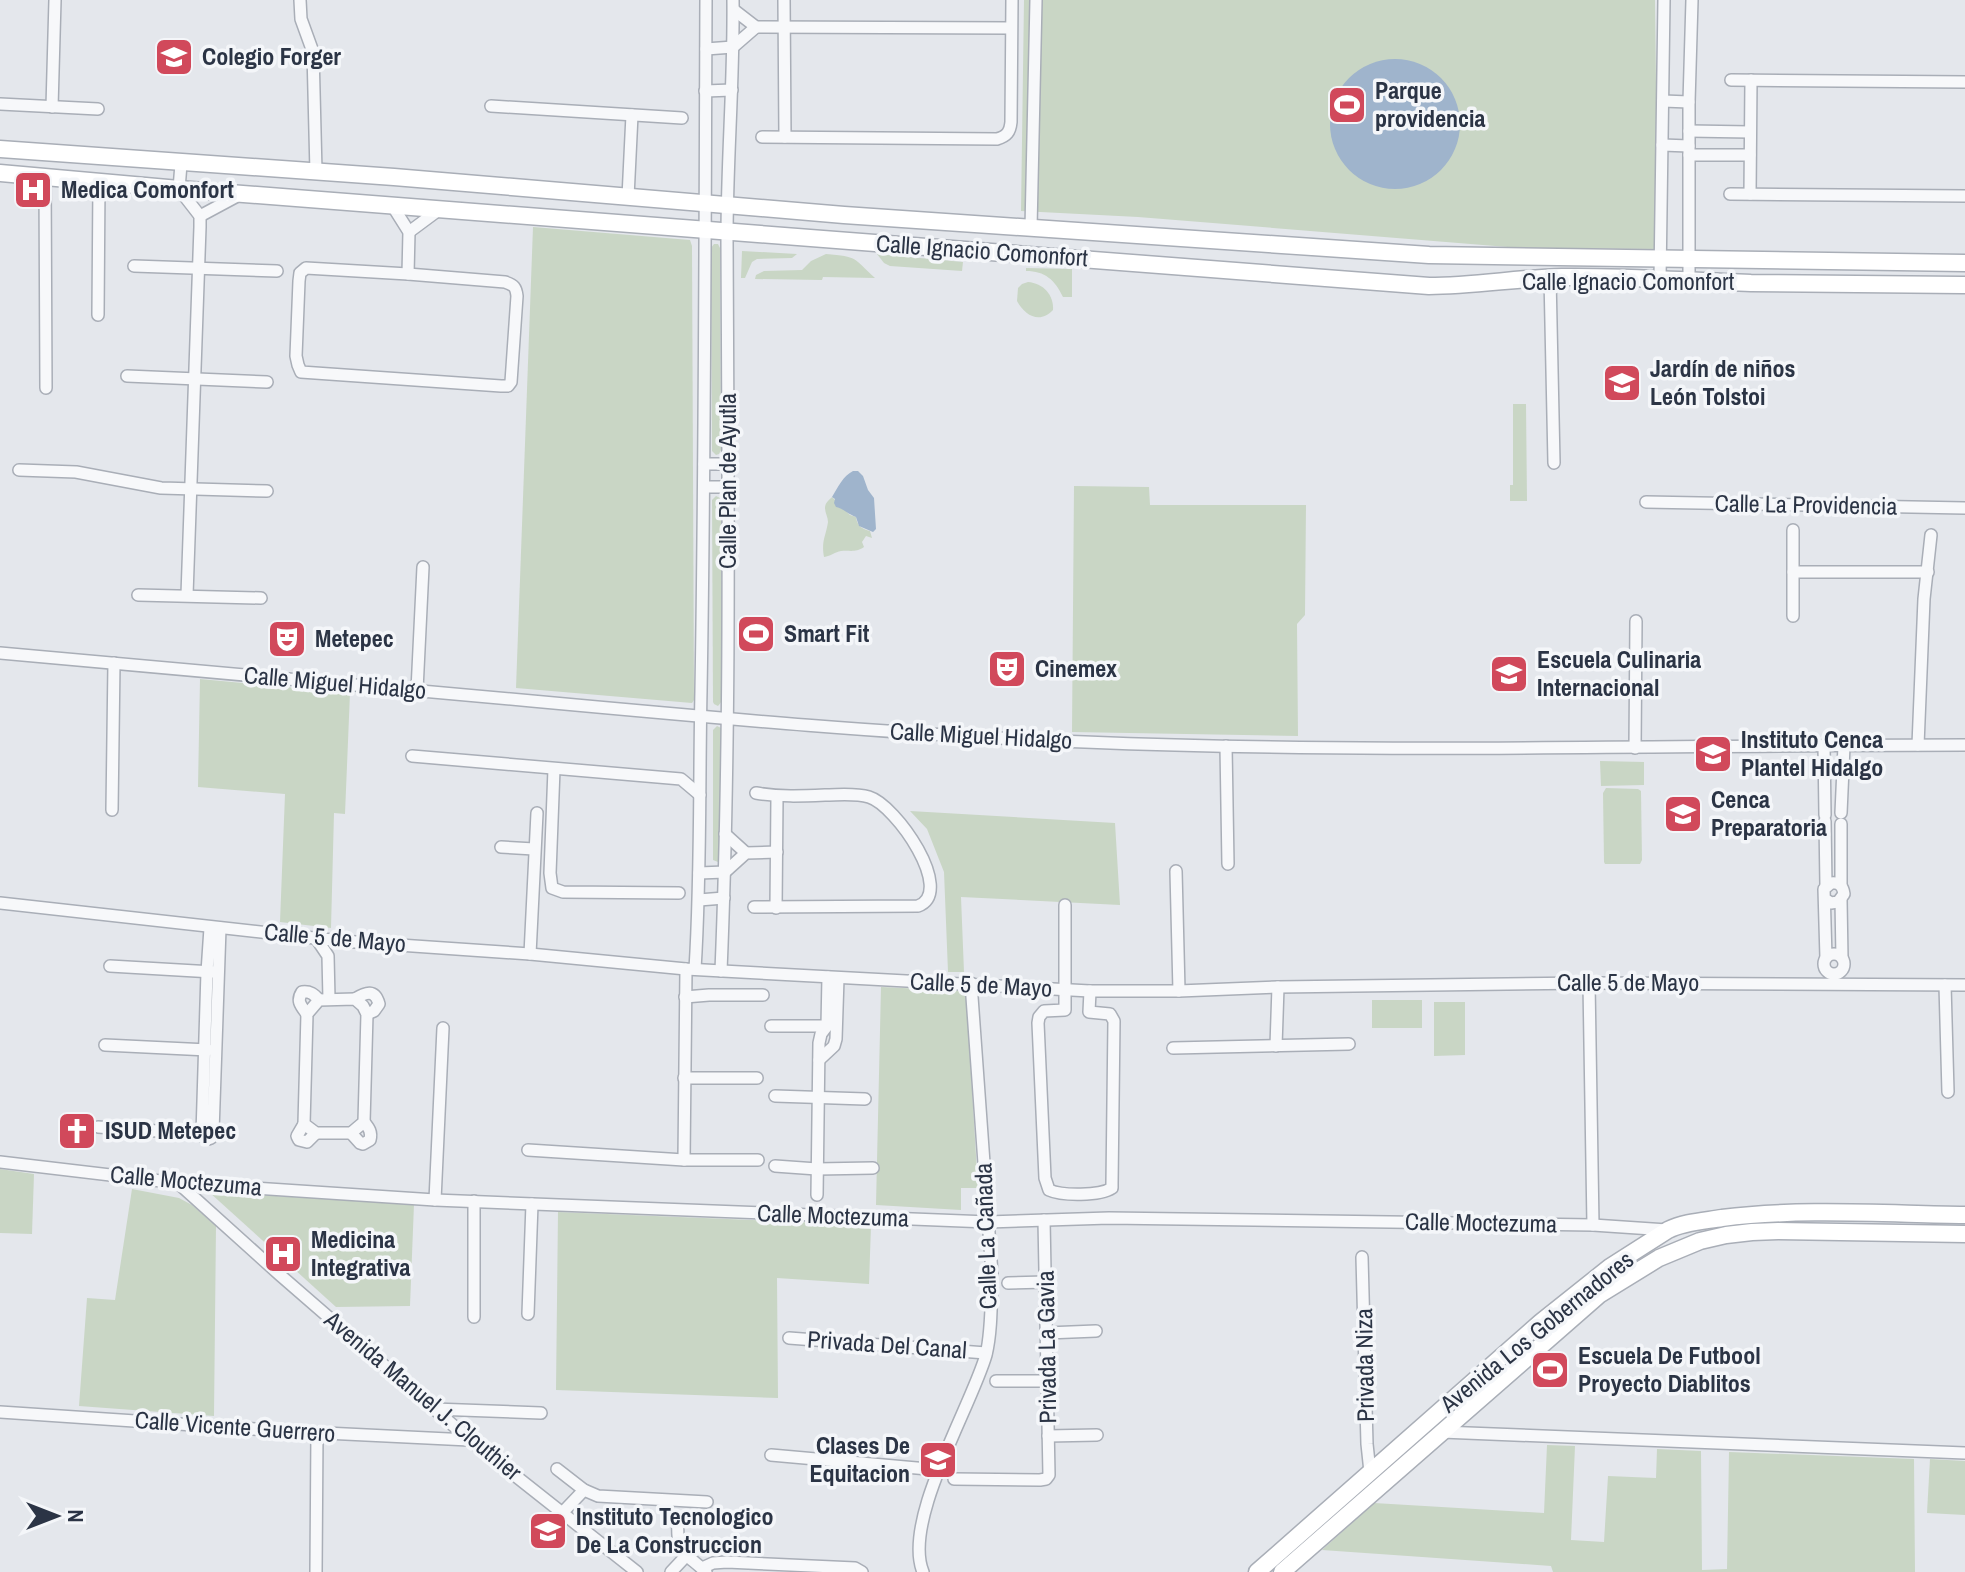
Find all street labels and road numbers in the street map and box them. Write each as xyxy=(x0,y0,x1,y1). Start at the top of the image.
street label: Calle Ignacio Comonfort xyxy=(875,227,1090,273)
street label: Calle Ignacio Comonfort xyxy=(1522,265,1735,297)
street label: Calle Plan de Ayutla xyxy=(711,393,743,569)
street label: Calle La Providencia xyxy=(1714,486,1898,522)
street label: Calle Miguel Hidalgo xyxy=(243,658,427,706)
street label: Calle Miguel Hidalgo xyxy=(889,714,1073,756)
street label: Calle 5 de Mayo xyxy=(263,915,407,959)
street label: Calle 5 de Mayo xyxy=(909,964,1053,1004)
street label: Calle 5 de Mayo xyxy=(1557,966,1699,998)
street label: Calle Moctezuma xyxy=(109,1157,263,1203)
street label: Calle La Cañada xyxy=(966,1162,1004,1310)
street label: Calle Moctezuma xyxy=(757,1196,910,1234)
street label: Calle Moctezuma xyxy=(1405,1205,1557,1239)
street label: Avenida Los Gobernadores xyxy=(1432,1243,1640,1420)
street label: Privada La Gavia xyxy=(1029,1270,1063,1424)
street label: Avenida Manuel J. Clouthier xyxy=(318,1303,529,1487)
street label: Privada Niza xyxy=(1347,1308,1381,1422)
street label: Privada Del Canal xyxy=(806,1322,968,1366)
street label: Calle Vicente Guerrero xyxy=(134,1403,336,1449)

